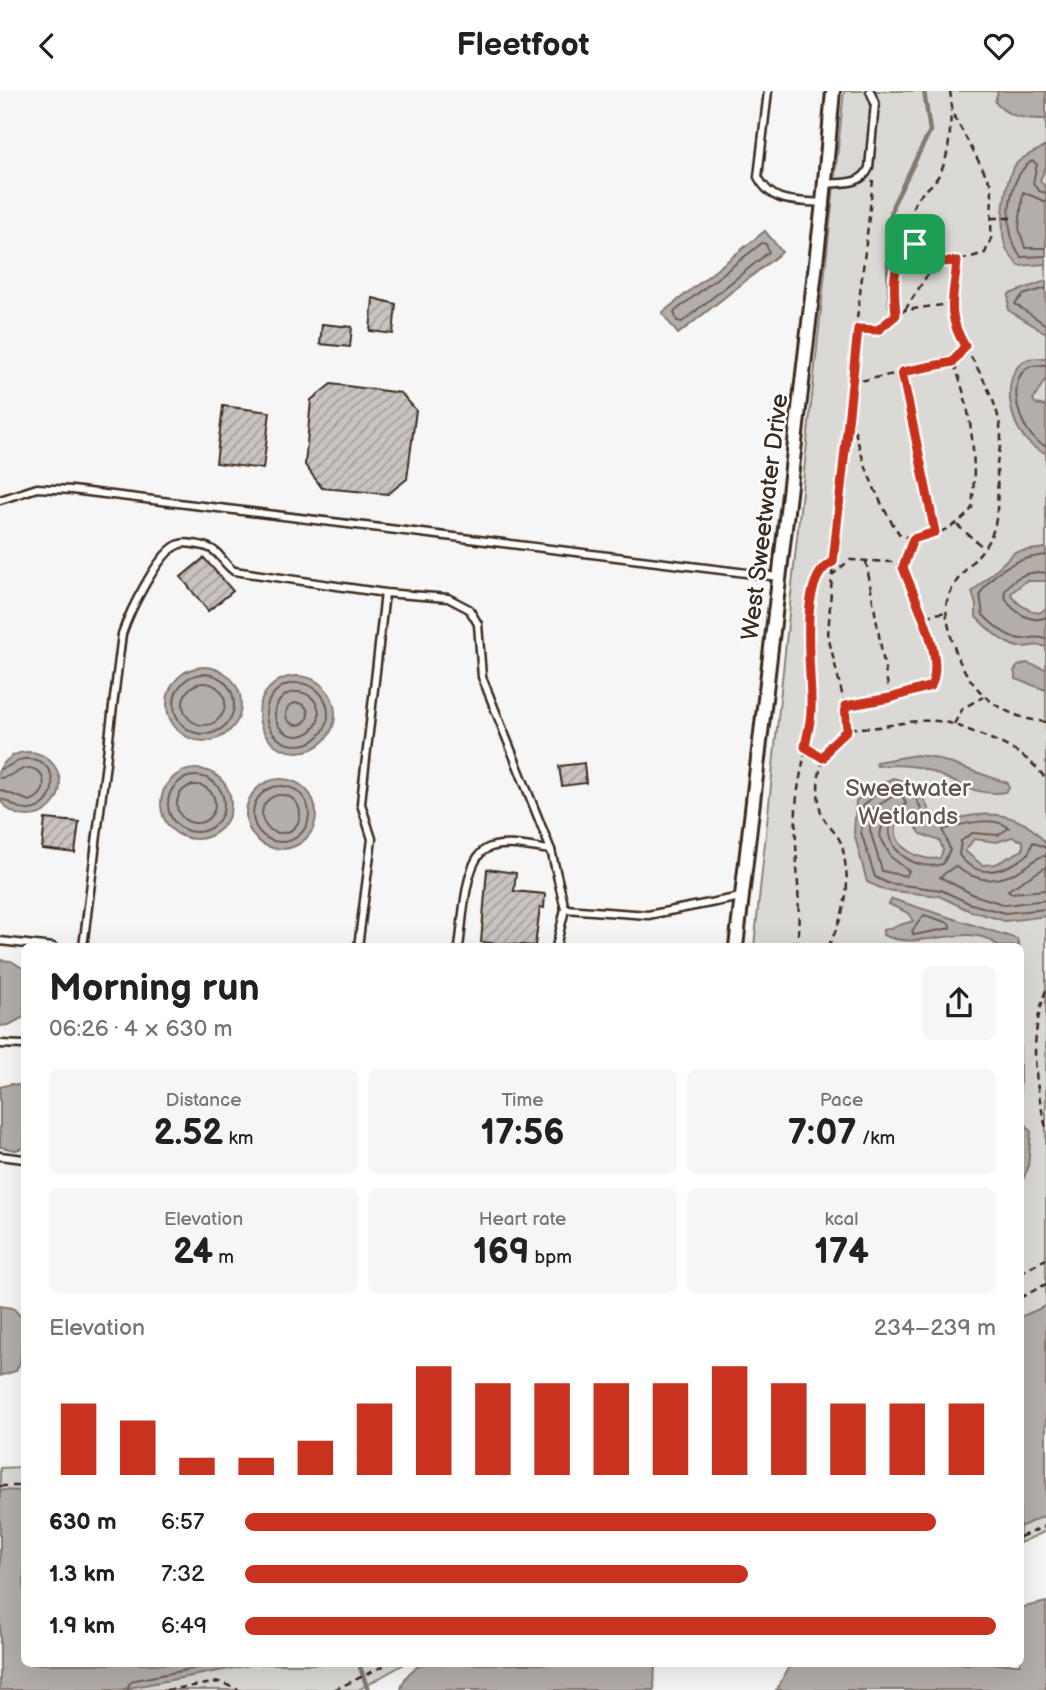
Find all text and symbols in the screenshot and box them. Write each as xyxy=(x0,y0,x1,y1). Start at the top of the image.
text: Fleetfoot xyxy=(456,26,590,65)
icon: back xyxy=(28,27,66,65)
icon: heart xyxy=(980,27,1018,65)
pin xyxy=(885,214,945,274)
icon: arrive xyxy=(896,225,934,263)
street label: West Sweetwater Drive xyxy=(735,392,795,642)
park label: Sweetwater Wetlands xyxy=(845,774,971,831)
text: Morning run xyxy=(49,966,260,1011)
button: share xyxy=(922,966,996,1040)
text: 06:26 · 4 × 630 m xyxy=(49,1015,233,1043)
text: Distance xyxy=(166,1089,241,1112)
text: Time xyxy=(501,1089,544,1112)
text: Pace xyxy=(820,1089,863,1112)
text: 2.52 xyxy=(154,1112,223,1155)
text: 17:56 xyxy=(481,1112,564,1155)
text: 7:07 xyxy=(788,1112,857,1155)
text: km xyxy=(223,1127,253,1150)
text: /km xyxy=(857,1127,895,1150)
text: Elevation xyxy=(164,1208,243,1231)
text: Heart rate xyxy=(479,1208,566,1231)
text: kcal xyxy=(824,1208,859,1231)
text: 24 xyxy=(173,1231,213,1274)
text: 169 xyxy=(473,1231,529,1274)
text: 174 xyxy=(814,1231,869,1274)
text: m xyxy=(213,1246,234,1269)
text: bpm xyxy=(529,1246,572,1269)
text: Elevation xyxy=(49,1314,145,1342)
text: 234–239 m xyxy=(874,1314,996,1342)
text: 630 m xyxy=(49,1508,117,1536)
text: 6:57 xyxy=(161,1508,204,1536)
text: 1.3 km xyxy=(49,1560,115,1588)
text: 7:32 xyxy=(161,1560,205,1588)
text: 1.9 km xyxy=(49,1612,115,1640)
text: 6:49 xyxy=(161,1612,207,1640)

